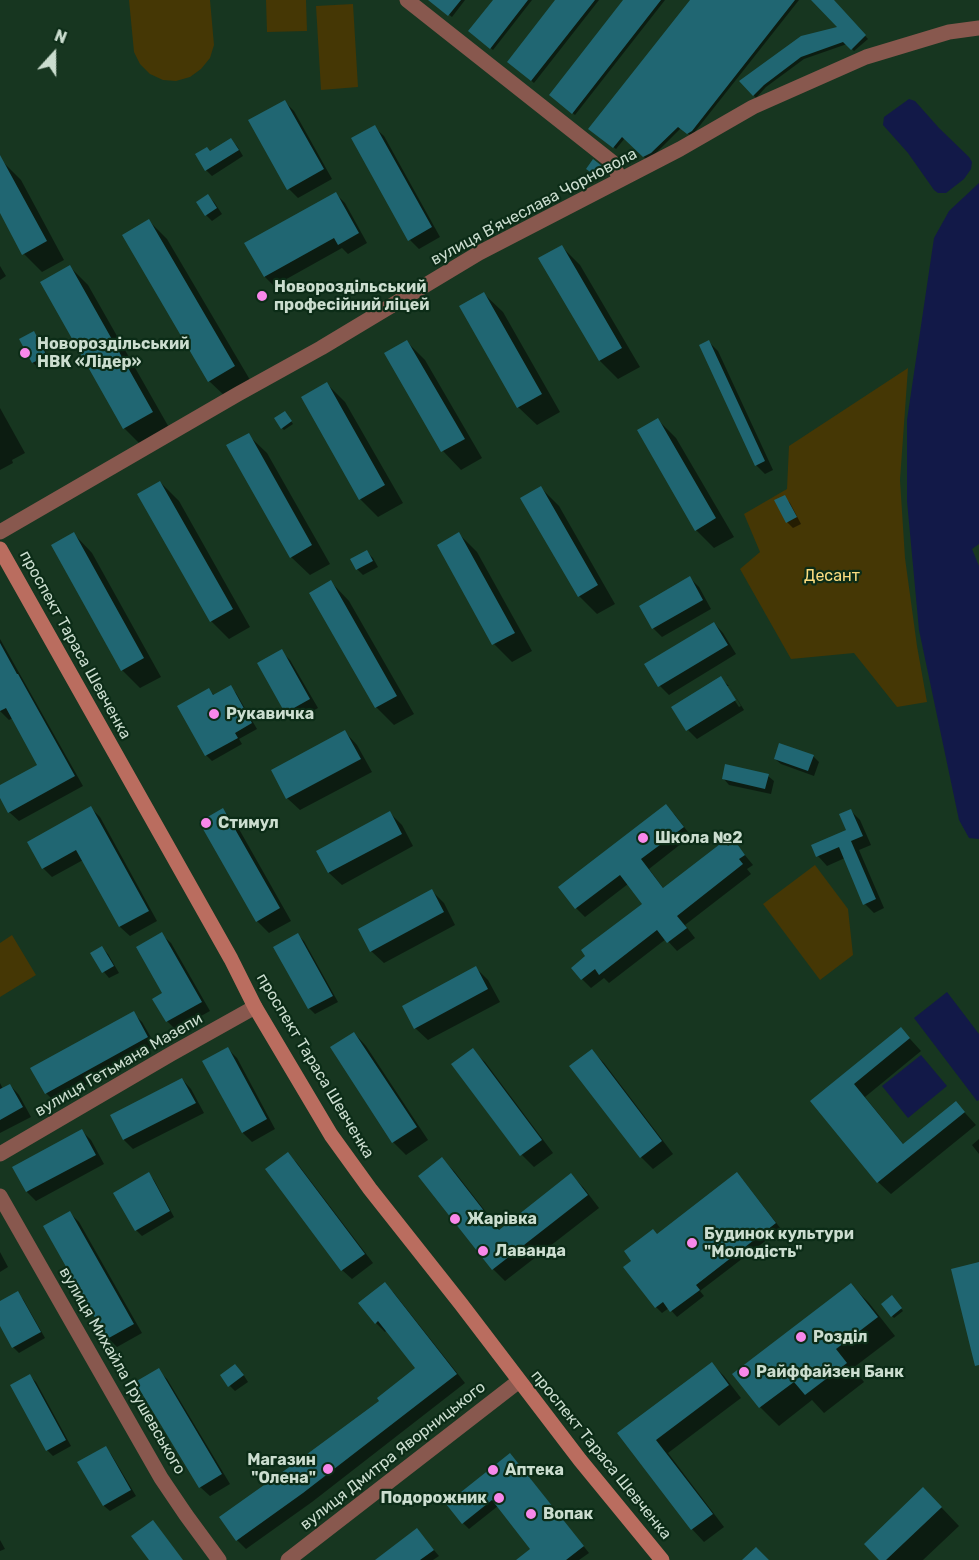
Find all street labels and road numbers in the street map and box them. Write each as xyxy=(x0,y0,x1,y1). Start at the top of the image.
street label: вулиця Вʼячеслава Чорновола xyxy=(428,144,640,270)
street label: проспект Тараса Шевченка xyxy=(15,547,135,743)
street label: проспект Тараса Шевченка xyxy=(252,970,378,1162)
street label: вулиця Гетьмана Мазепи xyxy=(32,1009,206,1121)
street label: вулиця Михайла Грушевського xyxy=(55,1264,189,1478)
street label: проспект Тараса Шевченка xyxy=(527,1366,675,1544)
street label: вулиця Дмитра Яворницького xyxy=(296,1378,490,1534)

